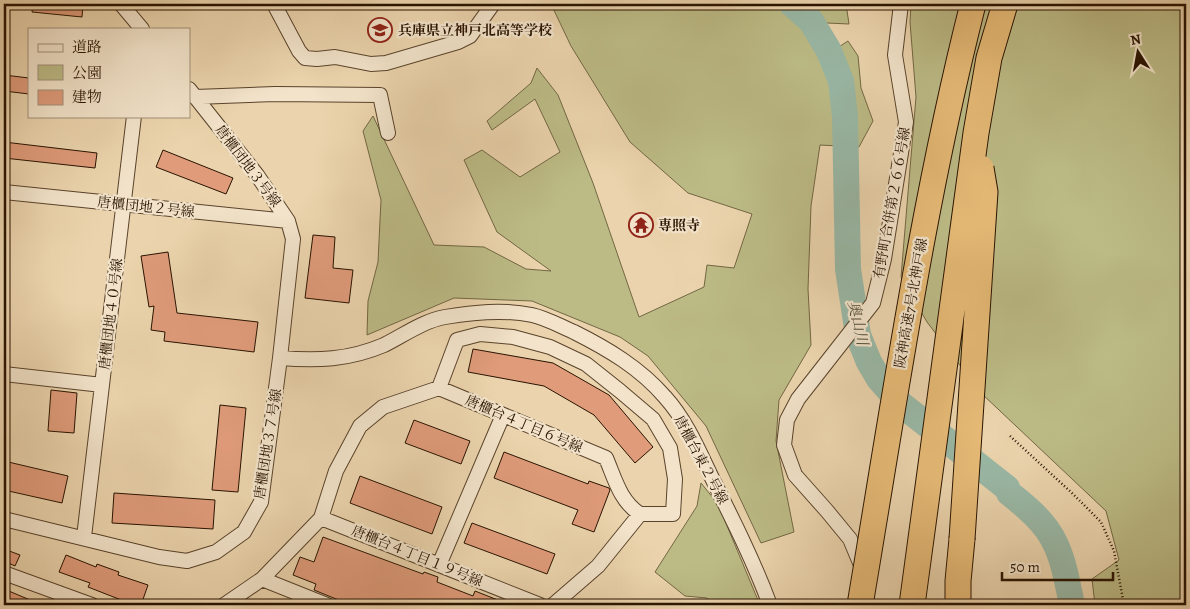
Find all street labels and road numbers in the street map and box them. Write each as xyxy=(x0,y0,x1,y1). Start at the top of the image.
street label: 唐櫃団地３号線 xyxy=(211,121,285,211)
street label: 有野町合併第２６６号線 xyxy=(869,126,915,280)
street label: 唐櫃団地２号線 xyxy=(96,192,196,222)
street label: 阪神高速7号北神戸線 xyxy=(890,236,932,370)
street label: 唐櫃団地４０号線 xyxy=(95,257,127,371)
street label: 唐櫃団地３７号線 xyxy=(250,387,286,501)
street label: 唐櫃台４丁目６号線 xyxy=(462,391,586,457)
street label: 唐櫃台東２号線 xyxy=(670,412,732,508)
street label: 唐櫃台４丁目１９号線 xyxy=(349,521,485,591)

